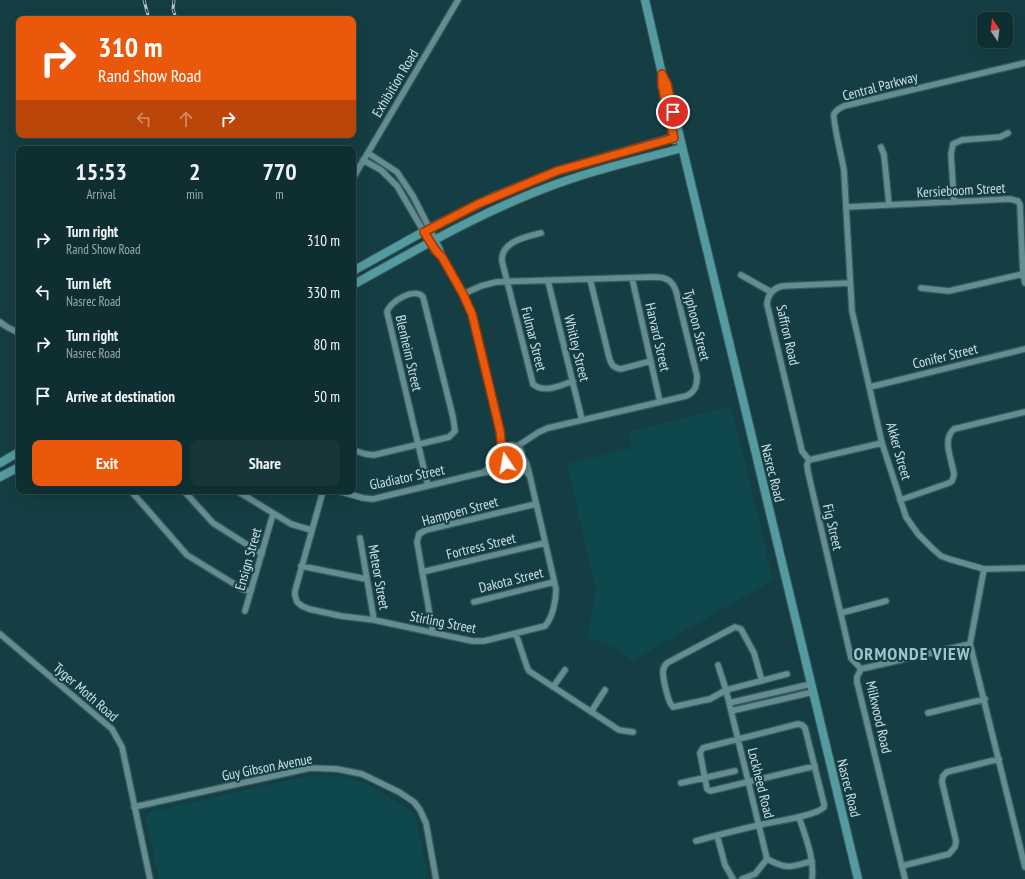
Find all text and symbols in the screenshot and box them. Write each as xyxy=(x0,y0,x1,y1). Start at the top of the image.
north arrow xyxy=(977,12,1013,48)
map controls xyxy=(977,12,1013,48)
text: 310 m xyxy=(98,28,162,65)
icon: right xyxy=(32,32,84,84)
street label: Exhibition Road xyxy=(368,46,422,120)
text: Rand Show Road xyxy=(98,64,201,87)
street label: Central Parkway xyxy=(840,67,920,105)
pin xyxy=(656,95,690,129)
icon: arrive xyxy=(662,101,684,123)
icon: left xyxy=(133,108,155,130)
icon: ahead xyxy=(175,108,197,130)
icon: right xyxy=(217,108,239,130)
text: 15:53 xyxy=(75,156,127,187)
text: 2 xyxy=(189,156,200,187)
text: 770 xyxy=(262,156,297,187)
street label: Kersieboom Street xyxy=(916,179,1006,201)
text: Arrival xyxy=(86,186,116,203)
text: min xyxy=(186,186,203,203)
text: m xyxy=(275,186,284,203)
text: Turn right xyxy=(66,222,118,241)
icon: right xyxy=(32,229,54,251)
text: 310 m xyxy=(307,231,340,250)
text: Rand Show Road xyxy=(66,241,141,258)
text: Turn left xyxy=(66,274,111,293)
icon: left xyxy=(32,281,54,303)
text: 330 m xyxy=(307,283,340,302)
street label: Typhoon Street xyxy=(679,288,715,363)
text: Nasrec Road xyxy=(66,293,121,310)
street label: Harvard Street xyxy=(641,301,675,373)
street label: Saffron Road xyxy=(772,303,804,367)
street label: Fulmar Street xyxy=(517,305,551,373)
street label: Blenheim Street xyxy=(391,313,427,393)
street label: Whitley Street xyxy=(560,313,594,383)
text: Turn right xyxy=(66,326,118,345)
icon: right xyxy=(32,333,54,355)
text: 80 m xyxy=(314,335,340,354)
street label: Conifer Street xyxy=(911,339,979,373)
text: Nasrec Road xyxy=(66,345,121,362)
icon: arrive xyxy=(32,385,54,407)
text: Arrive at destination xyxy=(66,387,175,406)
text: 50 m xyxy=(314,387,340,406)
street label: Akker Street xyxy=(882,420,916,482)
button: Exit xyxy=(32,440,182,486)
button: Share xyxy=(190,440,340,486)
position arrow xyxy=(485,442,527,484)
street label: Nasrec Road xyxy=(757,442,789,504)
street label: Gladiator Street xyxy=(368,460,446,494)
street label: Hampoen Street xyxy=(420,492,500,530)
street label: Fig Street xyxy=(819,502,847,552)
street label: Ensign Street xyxy=(231,526,266,592)
street label: Fortress Street xyxy=(444,529,518,563)
street label: Meteor Street xyxy=(364,543,394,611)
street label: Dakota Street xyxy=(477,563,545,597)
street label: Stirling Street xyxy=(408,607,478,637)
district label: ORMONDE VIEW xyxy=(853,642,971,665)
street label: Tyger Moth Road xyxy=(50,659,122,725)
street label: Milkwood Road xyxy=(862,679,896,755)
street label: Lockheed Road xyxy=(744,746,778,820)
street label: Guy Gibson Avenue xyxy=(220,749,314,785)
street label: Nasrec Road xyxy=(833,757,865,819)

